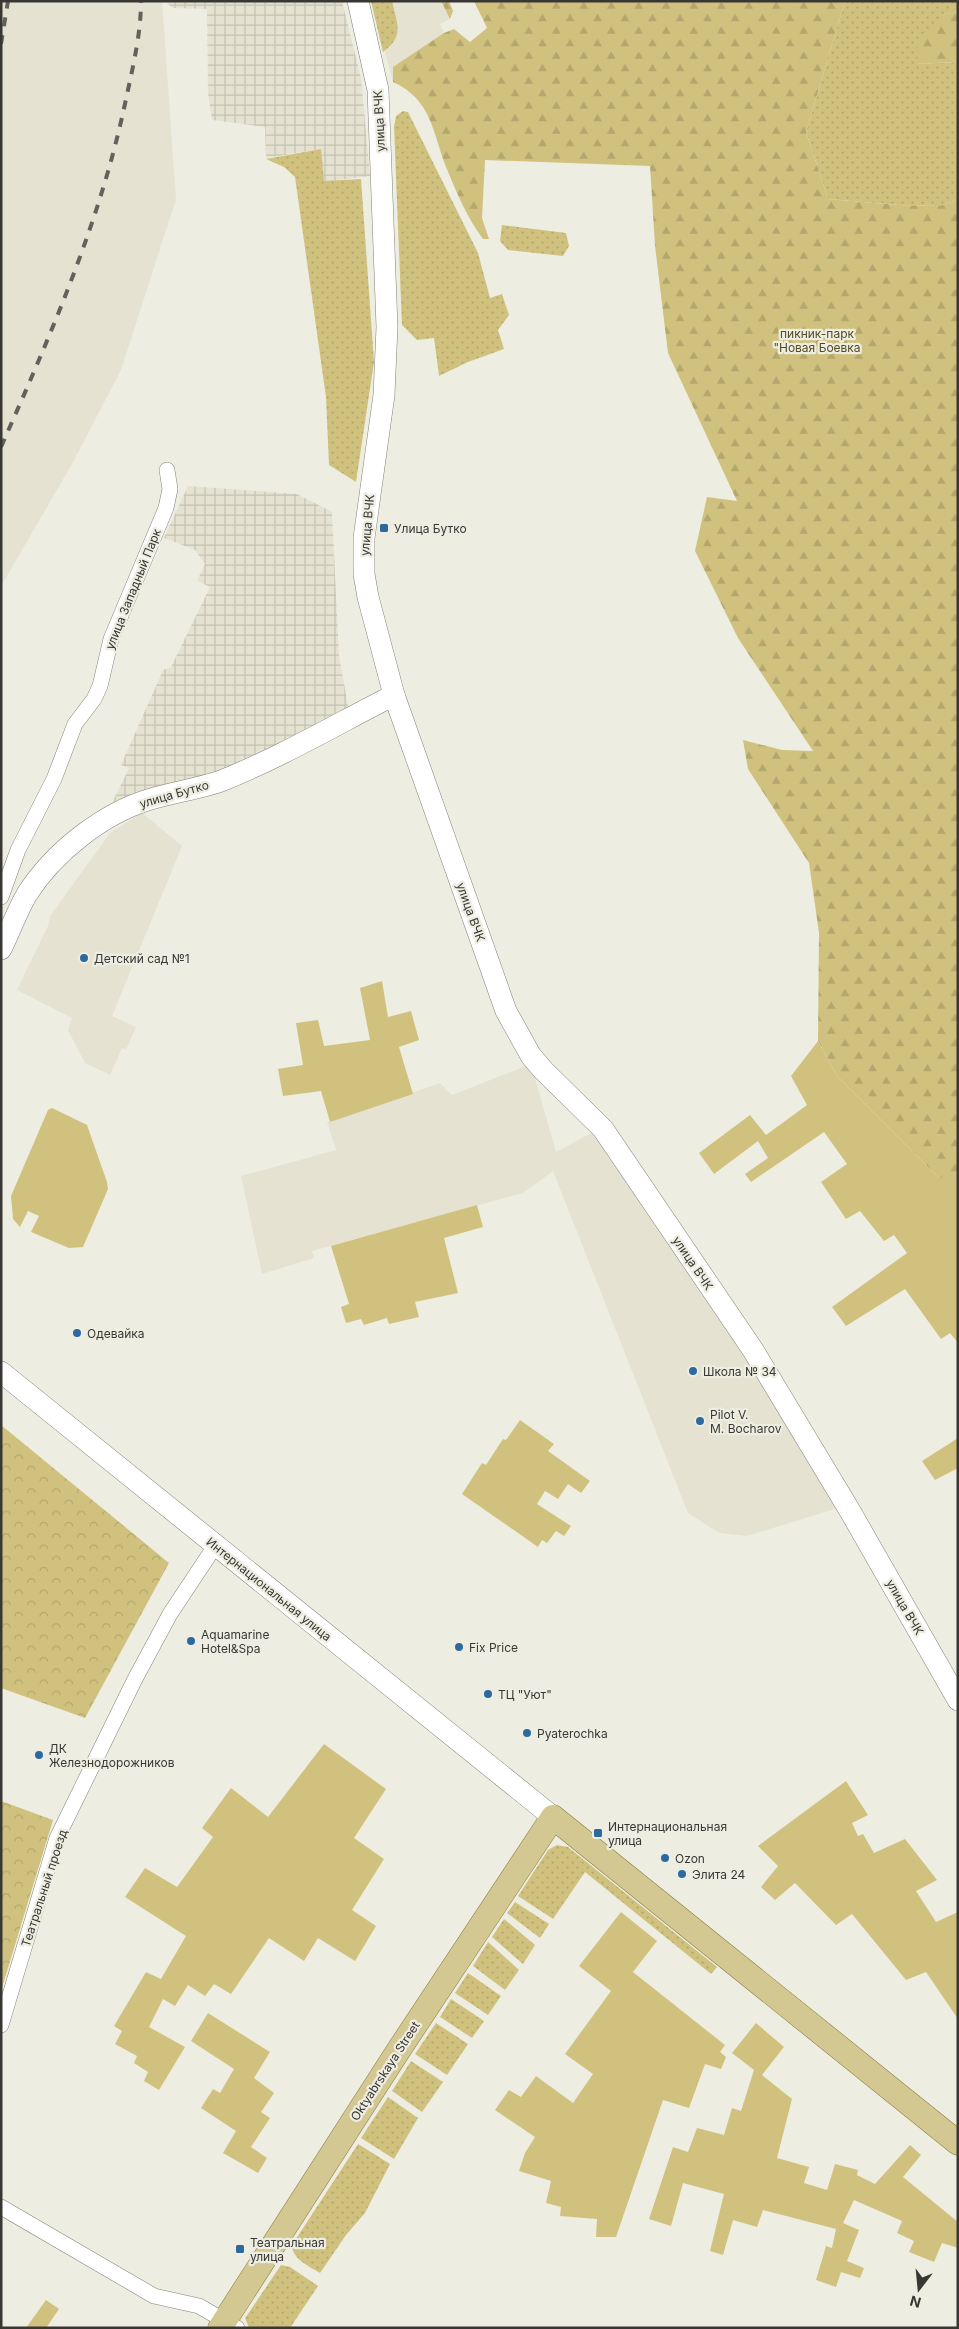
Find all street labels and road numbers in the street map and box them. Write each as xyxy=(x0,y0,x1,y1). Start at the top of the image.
street label: улица ВЧК xyxy=(370,90,388,152)
street label: улица ВЧК xyxy=(357,494,377,556)
street label: улица Западный Парк xyxy=(102,526,164,652)
street label: улица Бутко xyxy=(138,777,210,811)
street label: улица ВЧК xyxy=(453,880,489,944)
street label: улица ВЧК xyxy=(670,1233,716,1293)
street label: Интернациональная улица xyxy=(203,1534,335,1644)
street label: улица ВЧК xyxy=(883,1576,927,1638)
street label: Театральный проезд xyxy=(18,1827,70,1949)
street label: Oktyabrskaya Street xyxy=(347,2018,423,2123)

